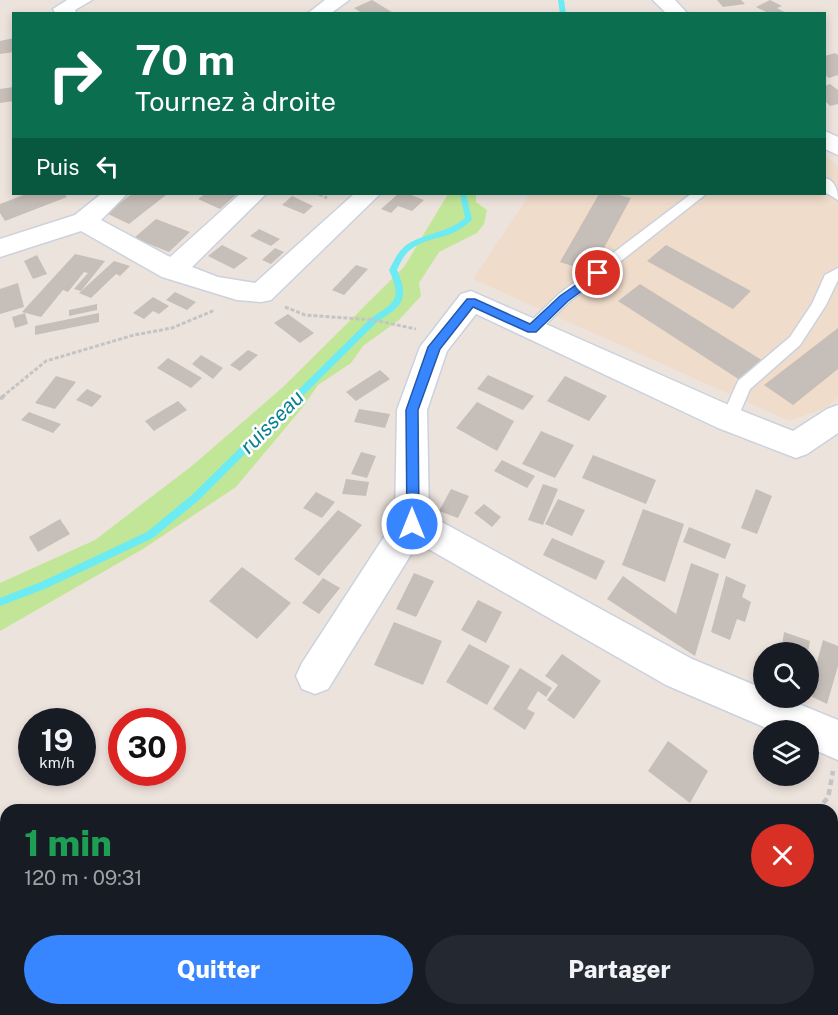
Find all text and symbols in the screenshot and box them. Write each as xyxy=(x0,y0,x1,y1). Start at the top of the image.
text: 70 m xyxy=(135,35,235,84)
icon: right xyxy=(36,36,114,114)
text: Tournez à droite xyxy=(135,85,336,117)
icon: left xyxy=(91,150,124,183)
text: Puis xyxy=(36,154,79,180)
pin xyxy=(572,247,623,298)
icon: arrive xyxy=(581,256,614,289)
water label: ruisseau xyxy=(235,385,309,459)
position arrow xyxy=(380,492,444,556)
map controls xyxy=(753,642,819,786)
button: search xyxy=(753,642,819,708)
speed limit sign: 30 xyxy=(108,708,186,786)
button: layers xyxy=(753,720,819,786)
text: 19 xyxy=(41,722,73,758)
text: km/h xyxy=(39,754,75,771)
text: 1 min xyxy=(24,822,112,864)
button: close xyxy=(751,824,814,887)
text: 120 m · 09:31 xyxy=(24,866,143,890)
button: Quitter xyxy=(24,935,413,1004)
button: Partager xyxy=(425,935,814,1004)

